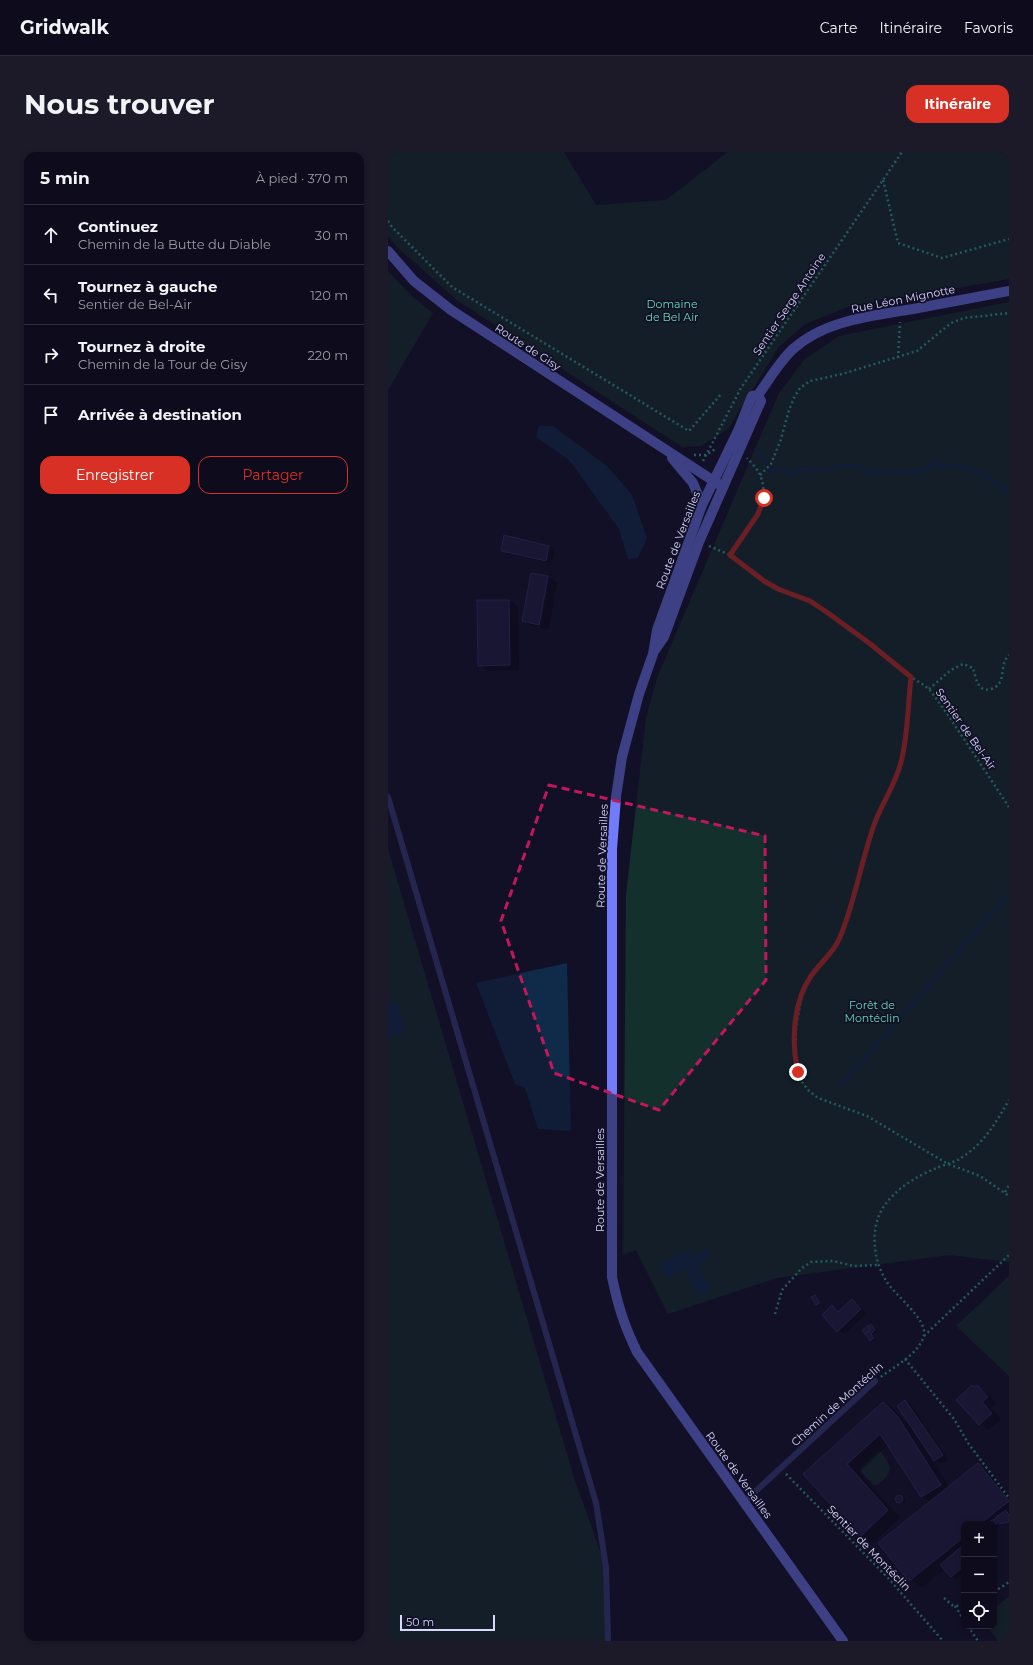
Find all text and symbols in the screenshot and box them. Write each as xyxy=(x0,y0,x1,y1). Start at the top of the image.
text: Gridwalk xyxy=(20,16,109,39)
text: Carte xyxy=(820,19,857,37)
text: Itinéraire xyxy=(879,19,942,37)
text: Favoris xyxy=(964,19,1013,37)
button: Itinéraire xyxy=(906,85,1009,123)
text: Nous trouver xyxy=(24,87,215,121)
text: 5 min xyxy=(40,168,90,188)
text: À pied · 370 m xyxy=(256,170,348,186)
text: Continuez xyxy=(78,217,158,236)
icon: ahead xyxy=(40,224,62,246)
text: 30 m xyxy=(315,227,348,243)
text: Chemin de la Butte du Diable xyxy=(78,236,271,252)
street label: Sentier Serge Antoine xyxy=(750,250,829,358)
text: Tournez à gauche xyxy=(78,277,217,296)
street label: Rue Léon Mignotte xyxy=(850,282,957,316)
icon: left xyxy=(40,284,62,306)
text: 120 m xyxy=(310,287,348,303)
text: Sentier de Bel-Air xyxy=(78,296,192,312)
park label: Domaine de Bel Air xyxy=(645,297,699,324)
street label: Route de Gisy xyxy=(492,320,564,374)
text: Tournez à droite xyxy=(78,337,206,356)
icon: right xyxy=(40,344,62,366)
text: 220 m xyxy=(307,347,348,363)
text: Chemin de la Tour de Gisy xyxy=(78,356,247,372)
icon: arrive xyxy=(40,404,62,426)
text: Arrivée à destination xyxy=(78,405,242,424)
button: Enregistrer xyxy=(40,456,190,494)
button: Partager xyxy=(198,456,348,494)
street label: Route de Versailles xyxy=(653,488,703,591)
route start xyxy=(755,489,773,507)
street label: Sentier de Bel-Air xyxy=(933,686,999,772)
street label: Route de Versailles xyxy=(593,803,611,908)
park label: Forêt de Montéclin xyxy=(844,998,900,1025)
route end xyxy=(789,1063,807,1081)
street label: Route de Versailles xyxy=(593,1127,607,1232)
street label: Chemin de Montéclin xyxy=(788,1359,886,1449)
street label: Route de Versailles xyxy=(703,1429,776,1522)
street label: Sentier de Montéclin xyxy=(824,1502,914,1594)
map controls xyxy=(961,1521,997,1629)
button: + xyxy=(961,1521,997,1557)
button: − xyxy=(961,1557,997,1593)
button: locate xyxy=(961,1593,997,1629)
scale bar xyxy=(400,1613,495,1632)
text: 50 m xyxy=(406,1615,434,1629)

